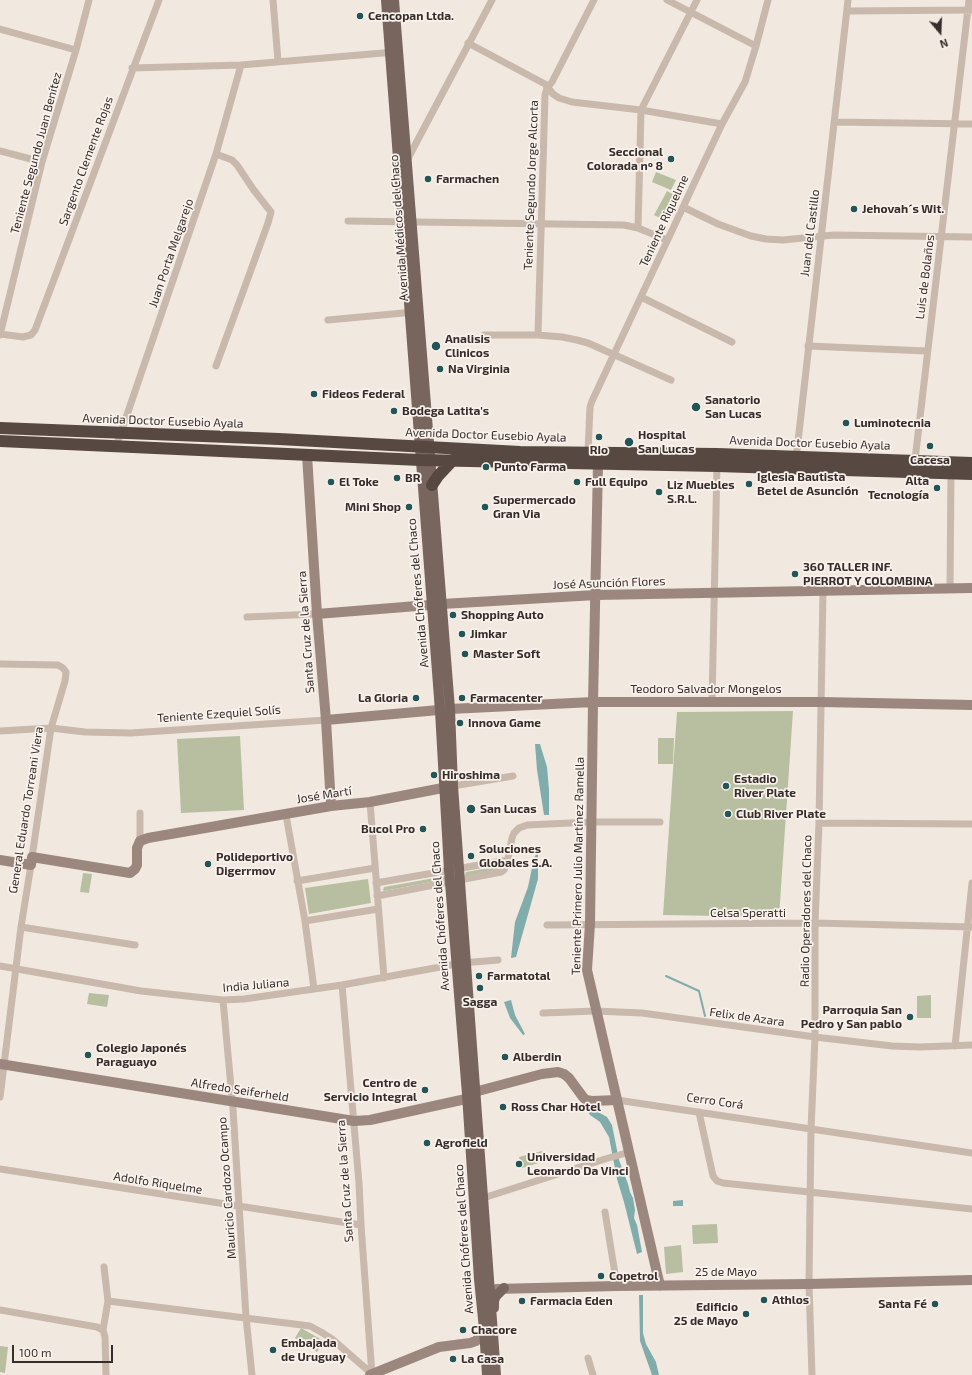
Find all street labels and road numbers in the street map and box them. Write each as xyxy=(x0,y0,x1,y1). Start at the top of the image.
street label: Teniente Segundo Juan Benítez xyxy=(7,70,65,236)
street label: Sargento Clemente Rojas xyxy=(56,94,116,228)
street label: Teniente Segundo Jorge Alcorta xyxy=(521,100,541,270)
street label: Avenida Médicos del Chaco xyxy=(387,154,411,302)
street label: Teniente Riquelme xyxy=(636,173,692,269)
street label: Juan del Castillo xyxy=(798,189,822,277)
street label: Juan Porta Melgarejo xyxy=(146,197,196,309)
street label: Luis de Bolaños xyxy=(913,234,937,320)
street label: Avenida Doctor Eusebio Ayala xyxy=(82,411,244,431)
street label: Avenida Doctor Eusebio Ayala xyxy=(405,425,567,445)
street label: Avenida Doctor Eusebio Ayala xyxy=(729,433,891,453)
street label: Avenida Chóferes del Chaco xyxy=(404,518,432,668)
street label: Santa Cruz de la Sierra xyxy=(295,570,317,694)
street label: José Asunción Flores xyxy=(552,574,666,592)
street label: Teodoro Salvador Mongelos xyxy=(630,682,782,696)
street label: Teniente Ezequiel Solís xyxy=(157,702,281,726)
street label: General Eduardo Torreani Viera xyxy=(6,726,46,894)
street label: Teniente Primero Julio Martínez Ramella xyxy=(569,757,587,975)
street label: José Martí xyxy=(295,784,353,806)
street label: Radio Operadores del Chaco xyxy=(797,835,815,987)
street label: Avenida Chóferes del Chaco xyxy=(428,841,452,991)
street label: Celsa Speratti xyxy=(710,906,786,920)
street label: India Juliana xyxy=(222,975,290,995)
street label: Felix de Azara xyxy=(708,1005,786,1029)
street label: Alfredo Seiferheld xyxy=(190,1075,290,1105)
street label: Cerro Corá xyxy=(686,1090,744,1112)
street label: Mauricio Cardozo Ocampo xyxy=(215,1117,239,1259)
street label: Santa Cruz de la Sierra xyxy=(334,1119,356,1243)
street label: Avenida Chóferes del Chaco xyxy=(452,1164,476,1314)
street label: Adolfo Riquelme xyxy=(113,1169,203,1197)
street label: 25 de Mayo xyxy=(695,1265,757,1279)

